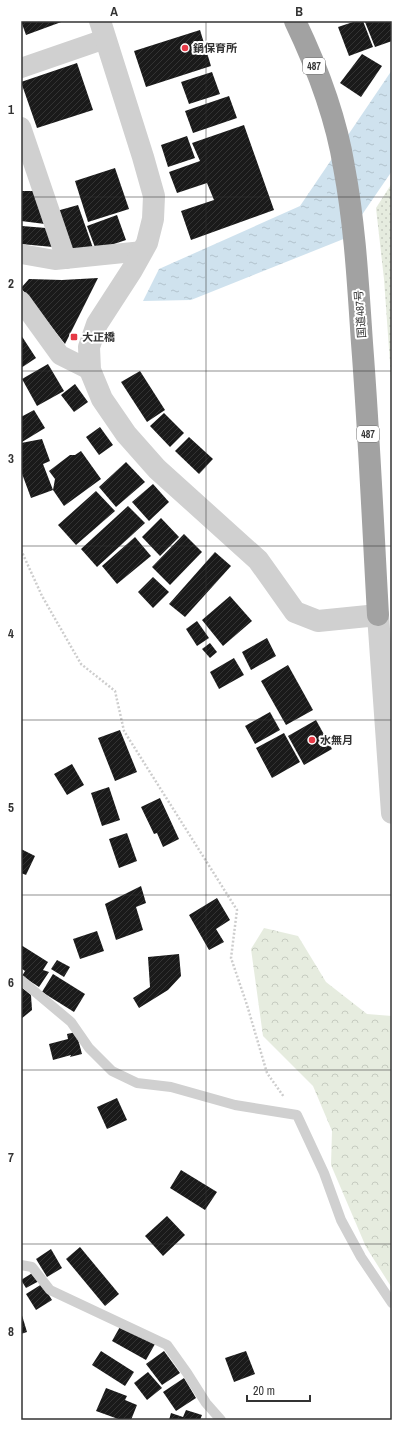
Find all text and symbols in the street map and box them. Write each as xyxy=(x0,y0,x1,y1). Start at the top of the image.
text: A xyxy=(110,3,118,20)
text: B xyxy=(295,3,303,20)
place label: 鍋保育所 xyxy=(193,41,237,55)
marker: 鍋保育所 xyxy=(180,43,190,53)
road number: 487 xyxy=(303,58,325,74)
text: 1 xyxy=(8,101,14,118)
text: 2 xyxy=(8,275,14,292)
street label: 国道487号 xyxy=(351,290,369,338)
place label: 大正橋 xyxy=(82,330,115,344)
marker: 大正橋 xyxy=(69,332,79,342)
road number: 487 xyxy=(357,426,379,442)
text: 3 xyxy=(8,450,14,467)
text: 4 xyxy=(8,625,14,642)
place label: 水無月 xyxy=(320,733,353,747)
marker: 水無月 xyxy=(307,735,317,745)
text: 5 xyxy=(8,799,14,816)
text: 6 xyxy=(8,974,14,991)
text: 7 xyxy=(8,1149,14,1166)
text: 8 xyxy=(8,1323,14,1340)
scale bar xyxy=(247,1377,310,1403)
text: 20 m xyxy=(253,1383,275,1399)

